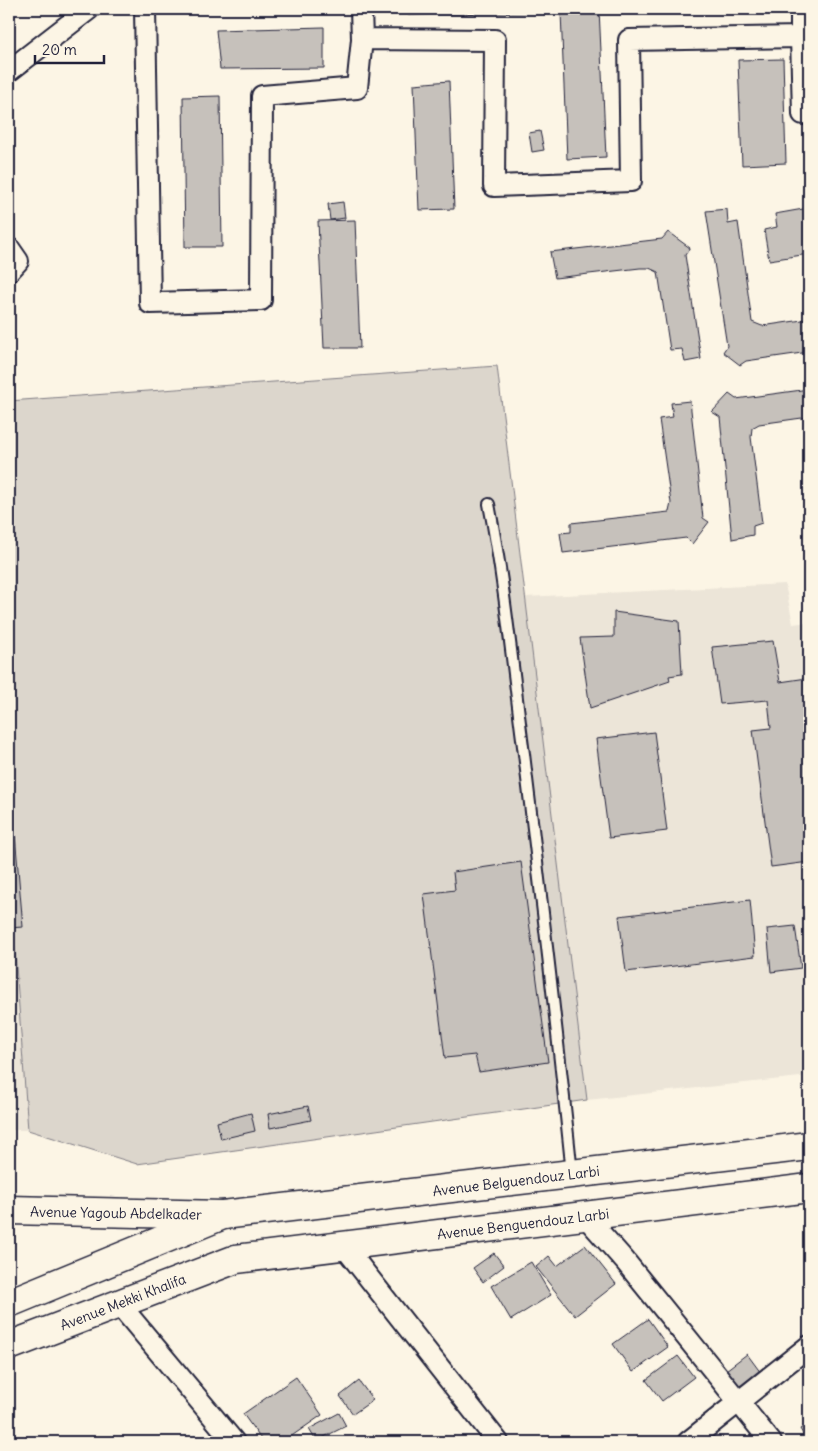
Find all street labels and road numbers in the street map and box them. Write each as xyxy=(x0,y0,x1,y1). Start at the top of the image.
street label: Avenue Belguendouz Larbi xyxy=(431,1162,601,1200)
street label: Avenue Yagoub Abdelkader xyxy=(30,1203,202,1224)
street label: Avenue Benguendouz Larbi xyxy=(436,1205,610,1243)
street label: Avenue Mekki Khalifa xyxy=(58,1270,188,1334)

